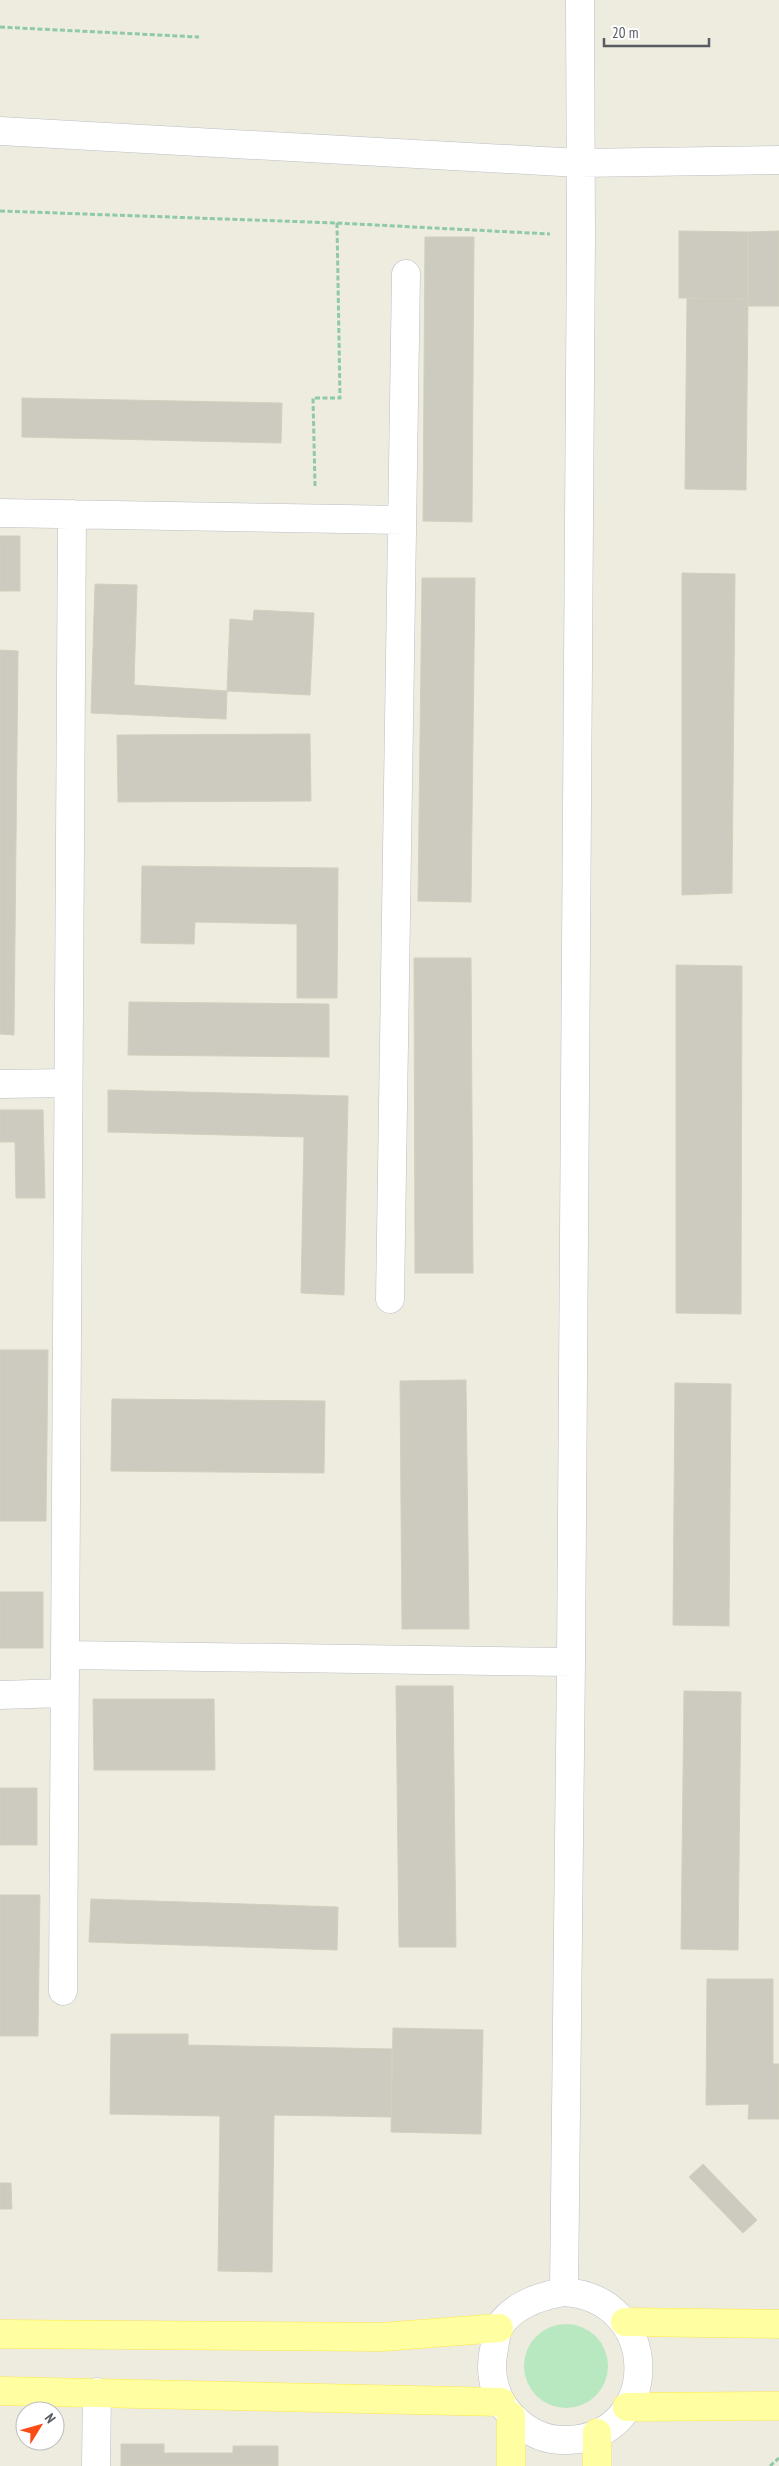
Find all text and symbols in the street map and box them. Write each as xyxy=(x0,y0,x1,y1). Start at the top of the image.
scale bar xyxy=(604,15,709,47)
text: 20 m xyxy=(612,23,638,42)
north arrow xyxy=(15,2401,65,2451)
text: N xyxy=(41,2410,60,2427)

